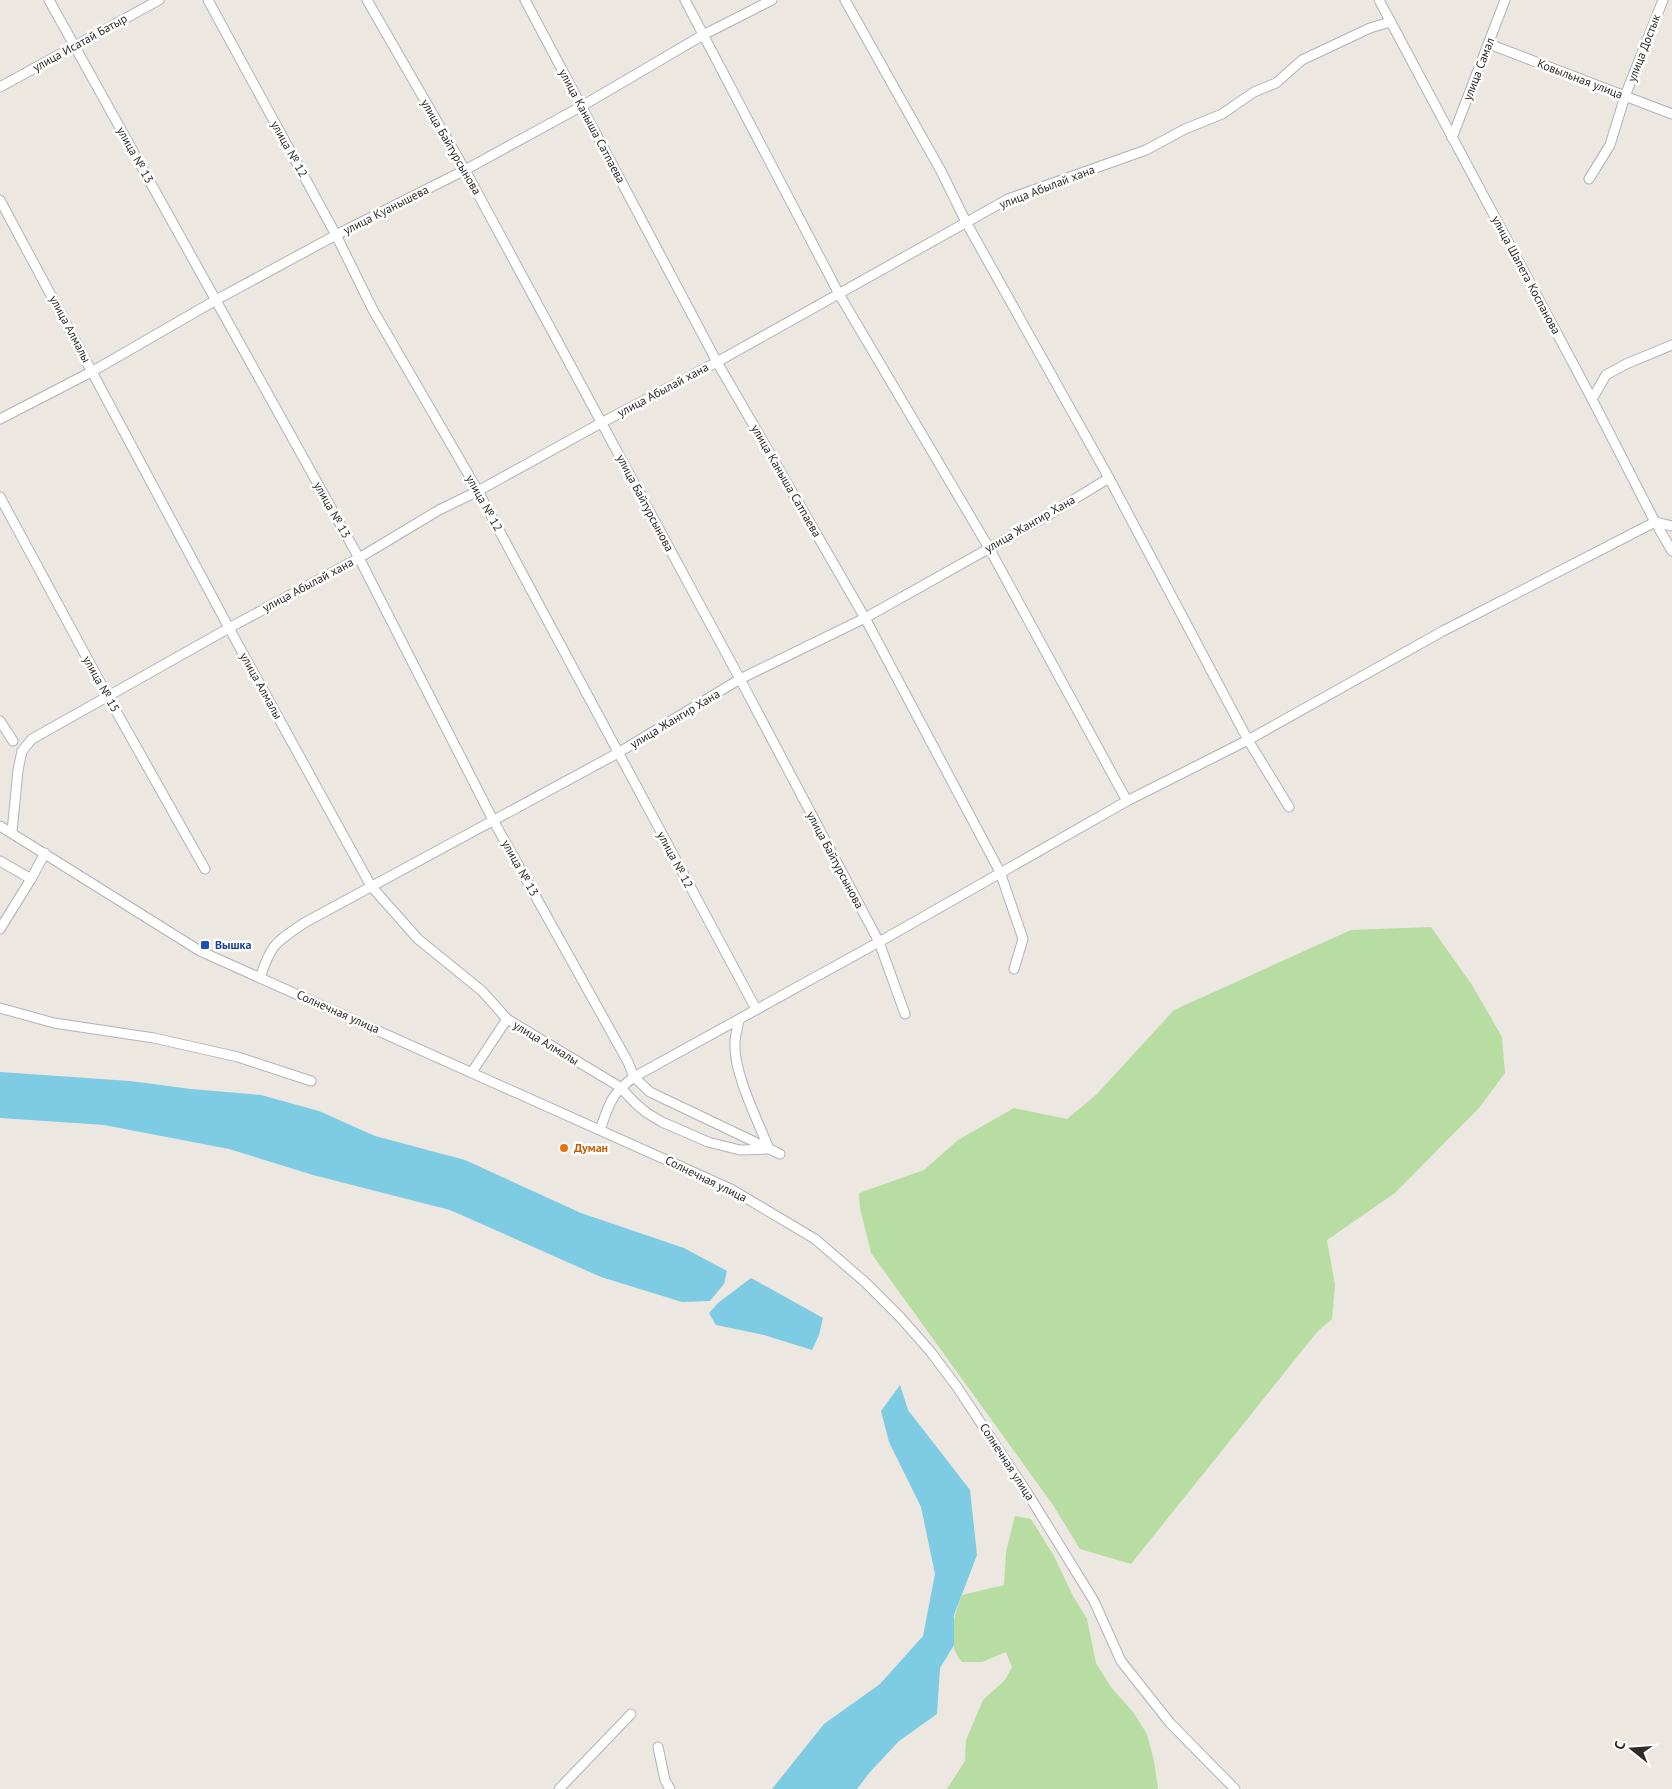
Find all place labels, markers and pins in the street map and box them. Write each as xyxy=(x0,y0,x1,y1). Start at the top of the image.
place label: Вышка xyxy=(215,937,251,952)
marker: Вышка xyxy=(199,939,211,951)
place label: Думан xyxy=(574,1140,608,1155)
marker: Думан xyxy=(558,1142,570,1154)

